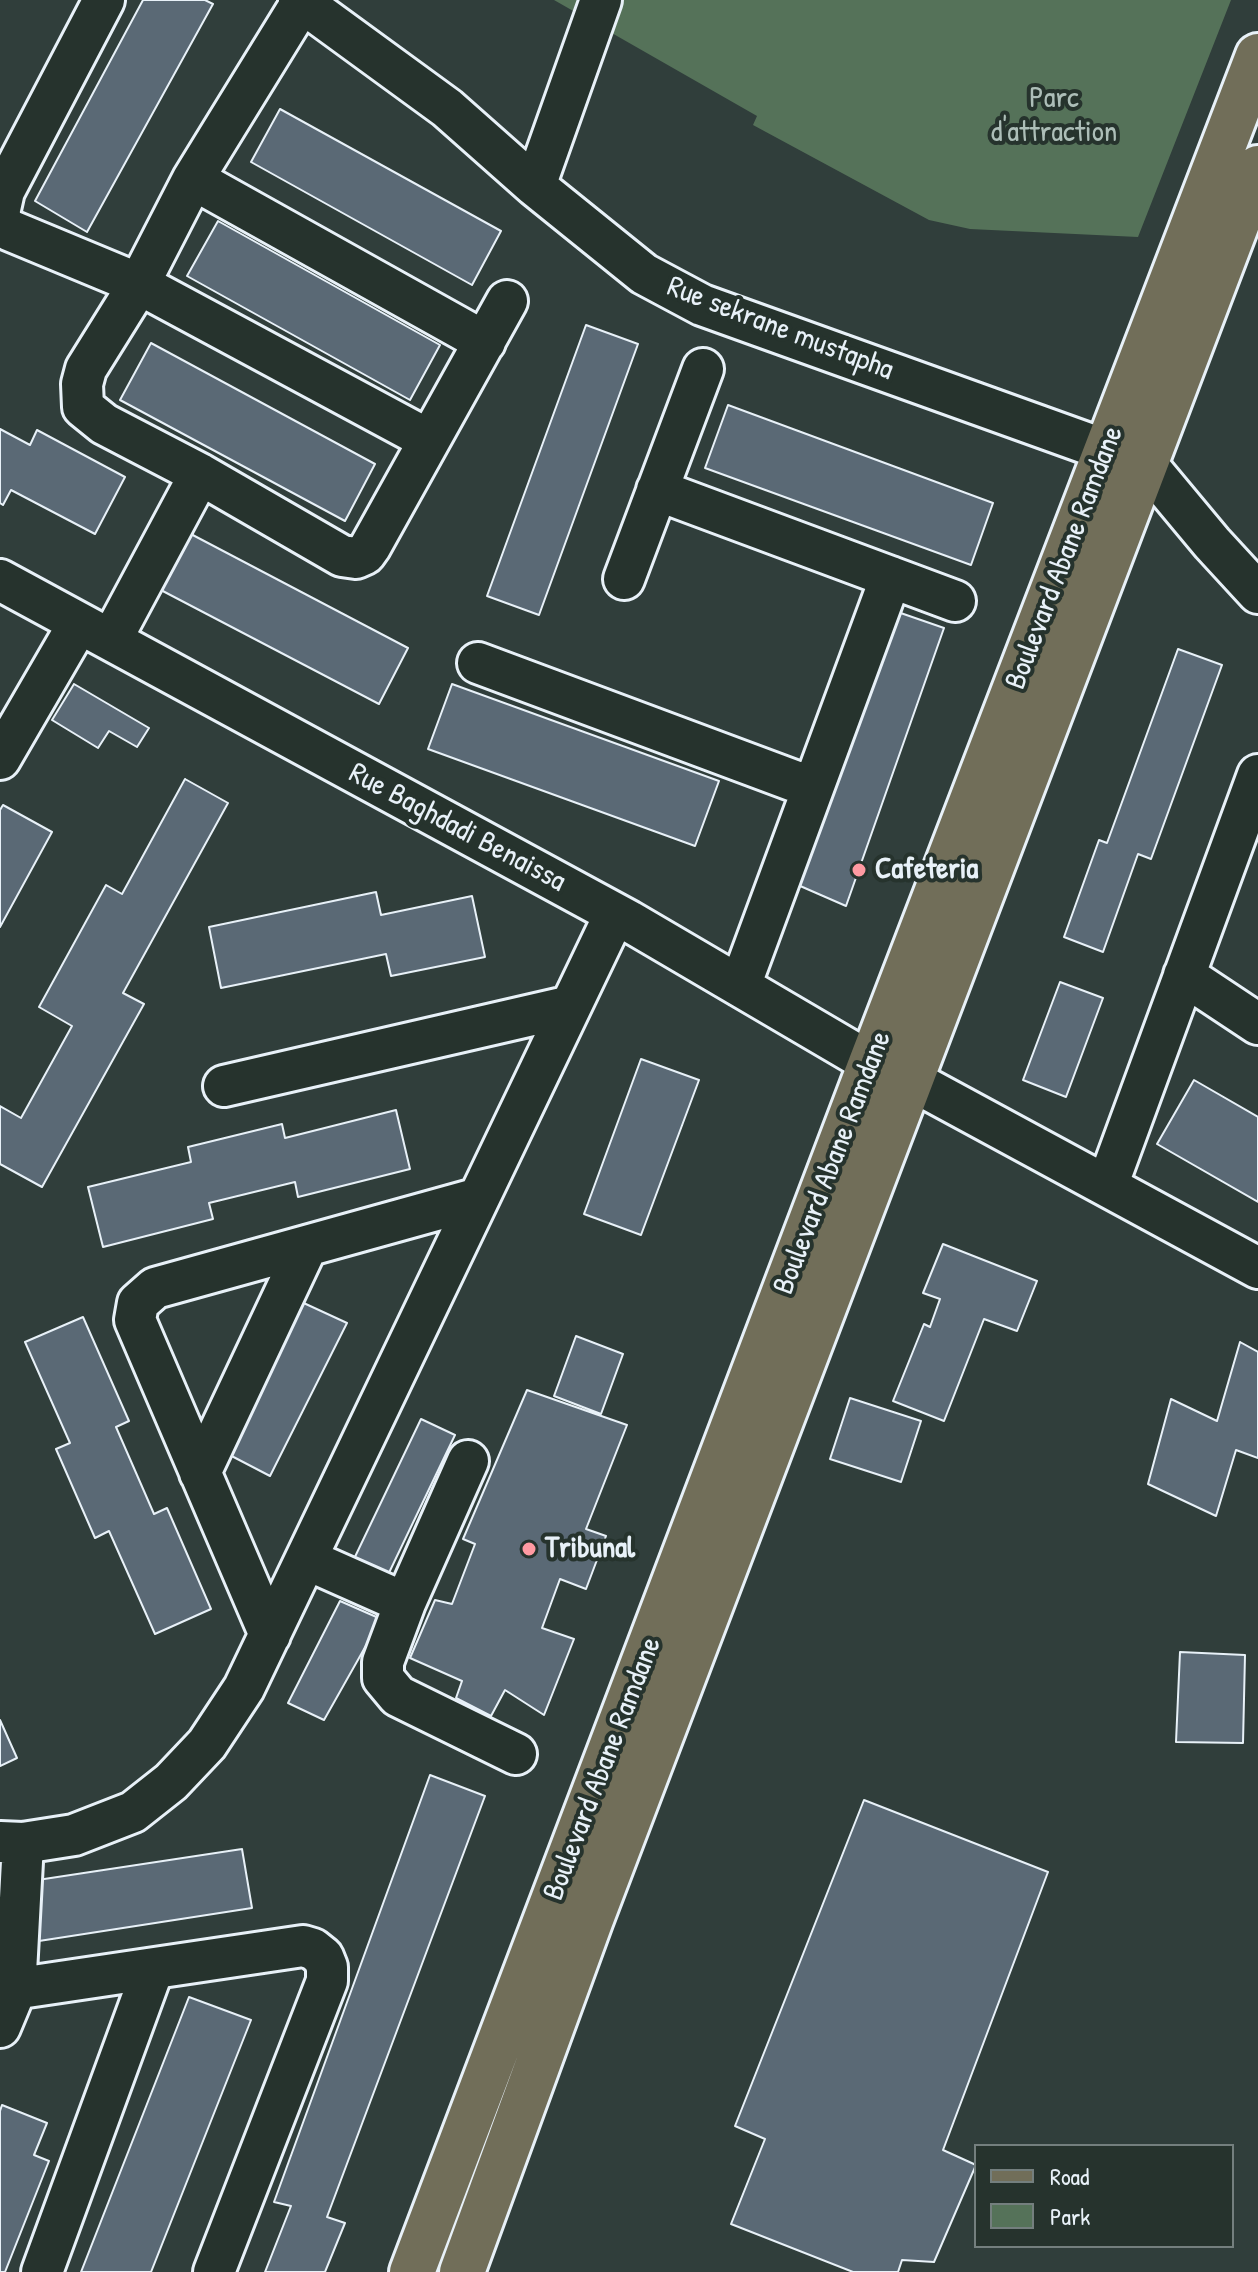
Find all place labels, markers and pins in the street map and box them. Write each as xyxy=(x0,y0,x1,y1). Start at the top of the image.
place label: Cafeteria xyxy=(875,852,978,888)
marker: Cafeteria xyxy=(850,861,868,879)
place label: Tribunal xyxy=(545,1531,635,1567)
marker: Tribunal xyxy=(520,1540,538,1558)

